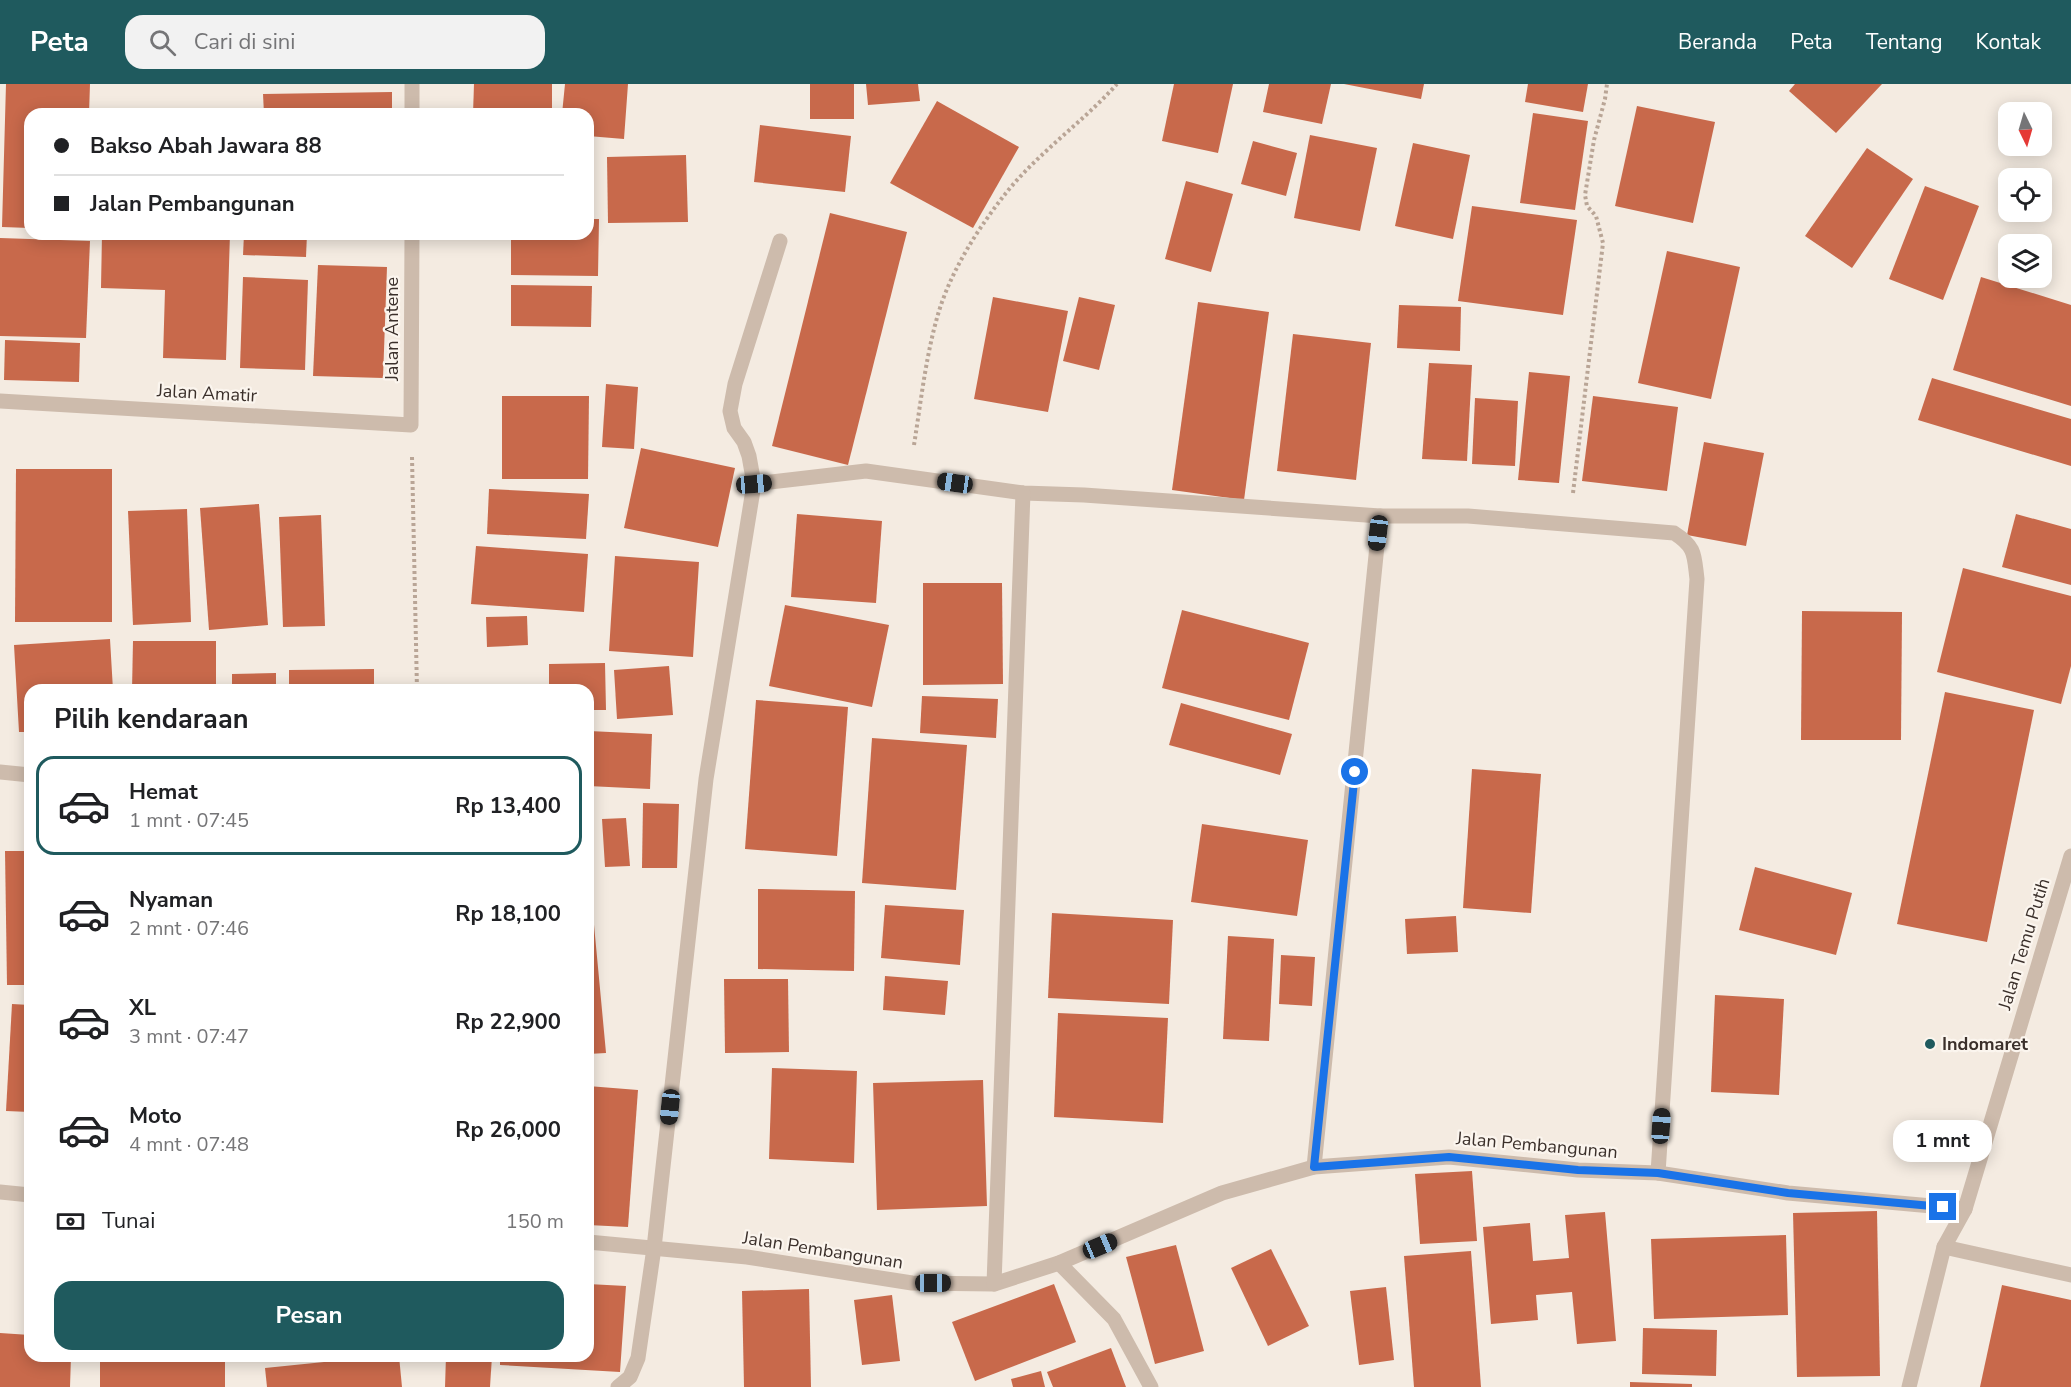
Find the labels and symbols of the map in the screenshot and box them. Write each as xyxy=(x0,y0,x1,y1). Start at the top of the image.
north arrow xyxy=(1998,102,2052,156)
street label: Jalan Antene xyxy=(380,277,404,382)
street label: Jalan Amatir xyxy=(155,378,258,408)
car xyxy=(936,472,974,494)
car xyxy=(735,473,773,495)
car xyxy=(1367,514,1389,552)
route start xyxy=(1341,758,1368,785)
street label: Jalan Temu Putih xyxy=(1992,875,2055,1014)
place label: Indomaret xyxy=(1942,1032,2028,1056)
marker: Indomaret xyxy=(1923,1037,1937,1051)
car xyxy=(659,1088,681,1126)
car xyxy=(1651,1107,1671,1145)
callout: 1 mnt xyxy=(1894,1120,1992,1162)
street label: Jalan Pembangunan xyxy=(1454,1126,1619,1164)
route end xyxy=(1929,1193,1956,1220)
street label: Jalan Pembangunan xyxy=(740,1225,905,1275)
car xyxy=(1080,1231,1120,1261)
car xyxy=(915,1274,951,1292)

